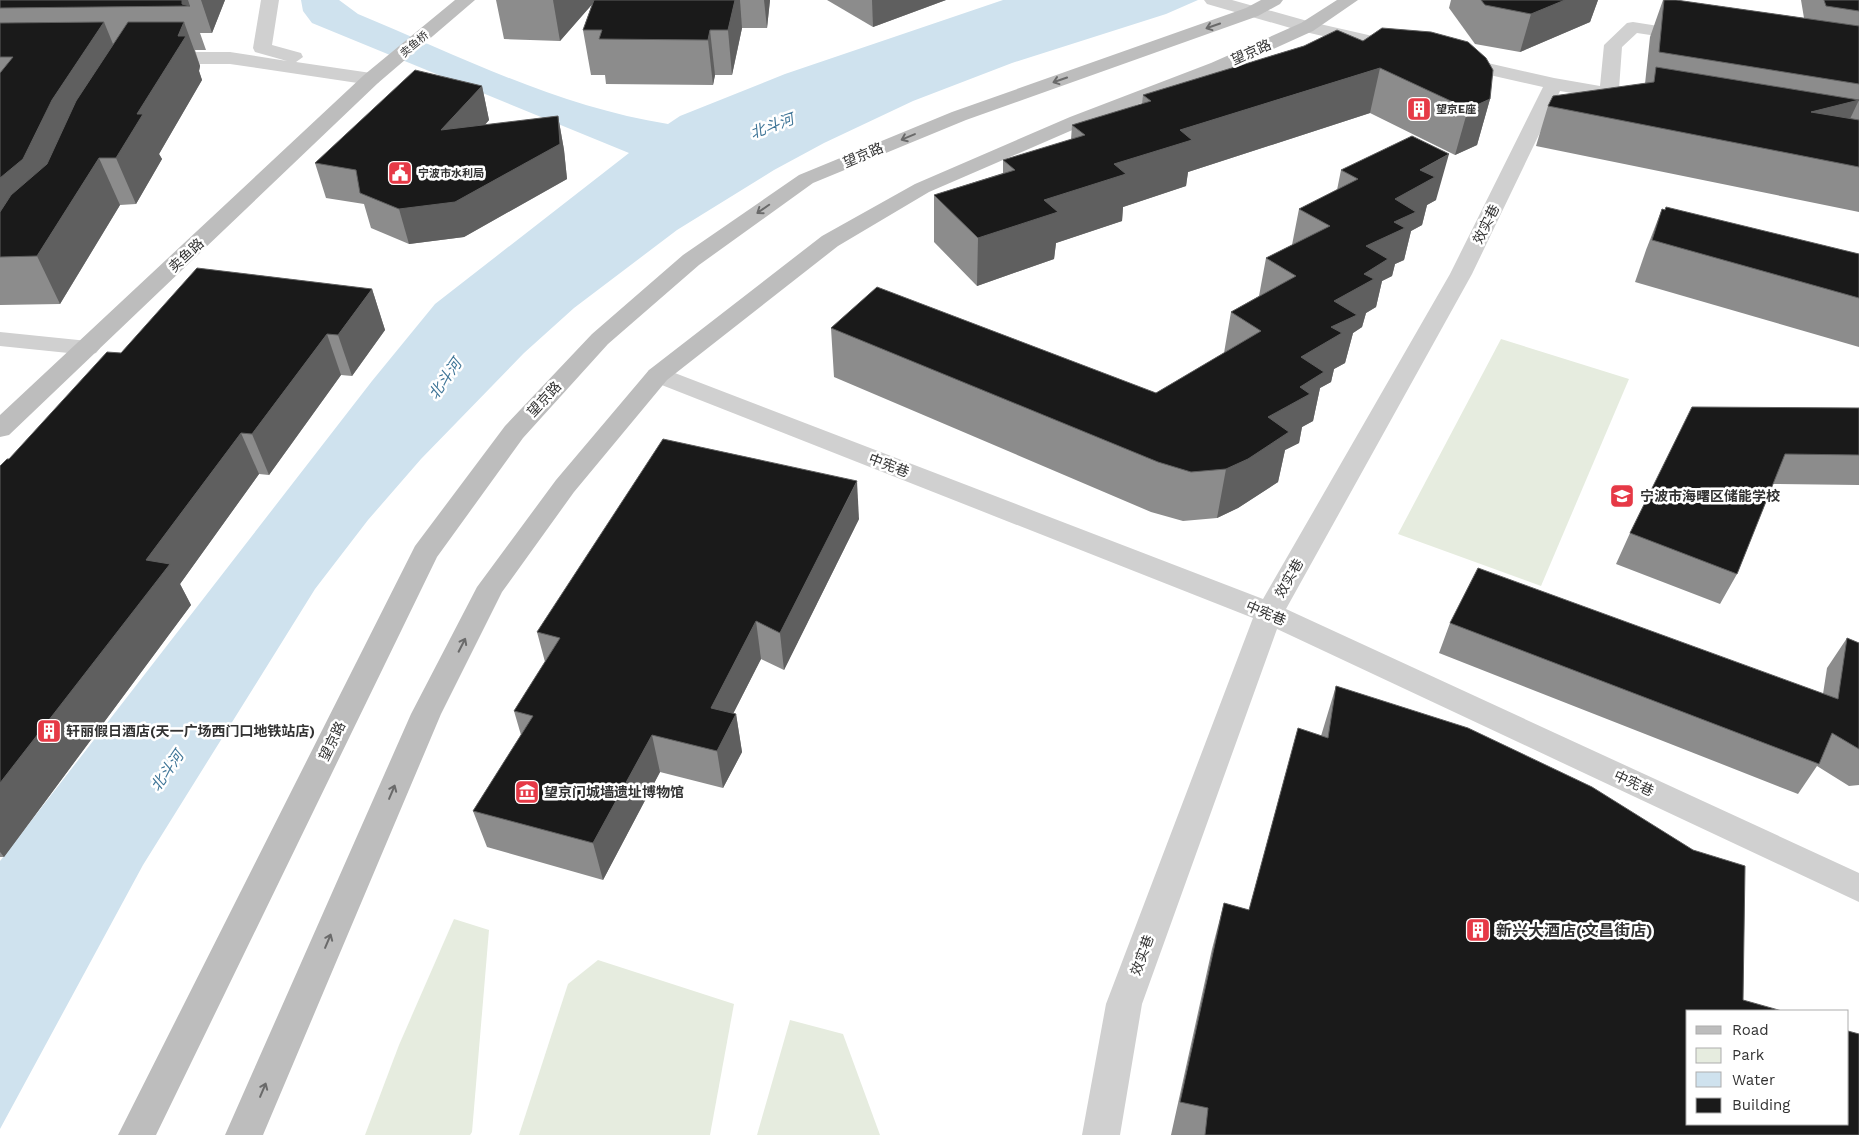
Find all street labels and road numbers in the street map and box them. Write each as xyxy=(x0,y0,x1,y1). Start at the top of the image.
street label: 卖鱼桥 xyxy=(398,29,431,60)
street label: 望京路 xyxy=(1229,36,1273,68)
street label: 望京路 xyxy=(841,139,885,171)
street label: 效实巷 xyxy=(1470,202,1502,246)
street label: 卖鱼路 xyxy=(165,235,207,275)
street label: 望京路 xyxy=(524,378,564,420)
street label: 中宪巷 xyxy=(867,450,911,480)
street label: 效实巷 xyxy=(1272,556,1306,600)
street label: 中宪巷 xyxy=(1244,597,1288,629)
street label: 望京路 xyxy=(316,719,348,763)
street label: 中宪巷 xyxy=(1612,767,1656,799)
street label: 效实巷 xyxy=(1127,933,1157,977)

